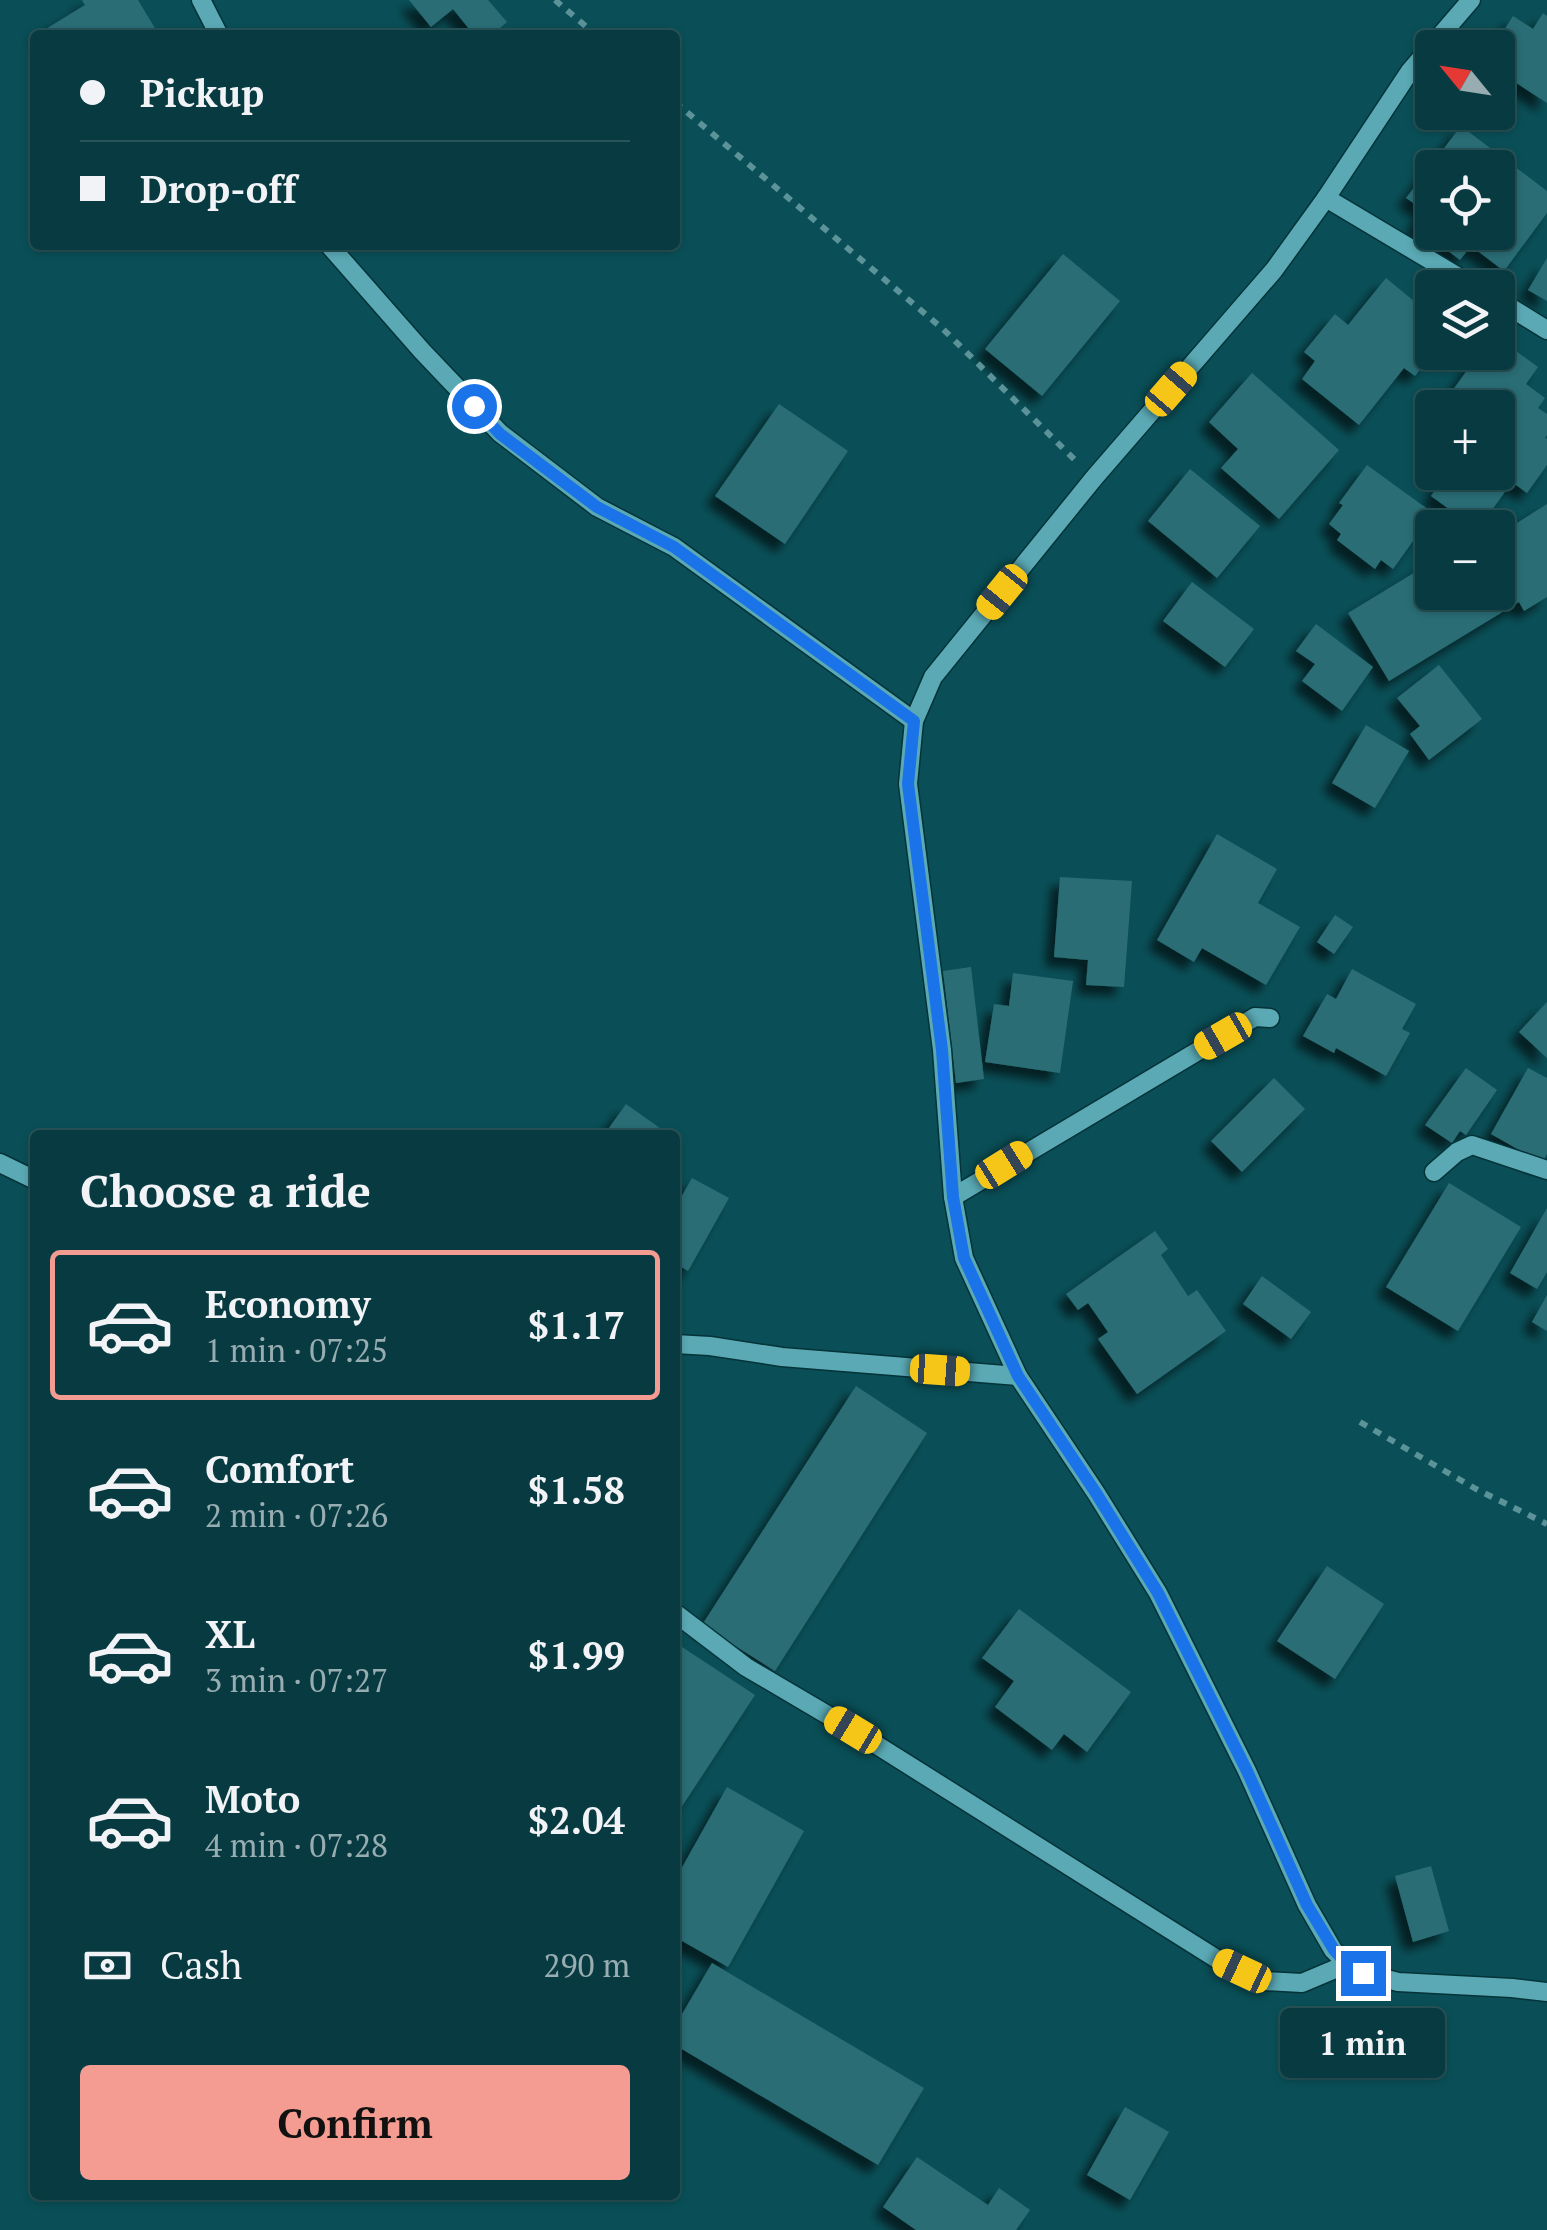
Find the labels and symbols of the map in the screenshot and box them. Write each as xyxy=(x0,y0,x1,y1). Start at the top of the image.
north arrow xyxy=(1415,30,1515,130)
car xyxy=(1140,357,1202,421)
route start xyxy=(452,384,497,429)
car xyxy=(971,559,1033,625)
car xyxy=(1190,1008,1256,1064)
car xyxy=(971,1136,1037,1194)
car xyxy=(909,1353,971,1387)
car xyxy=(820,1702,886,1758)
car xyxy=(1208,1945,1276,1997)
route end xyxy=(1341,1951,1386,1996)
callout: 1 min xyxy=(1280,2008,1446,2078)

